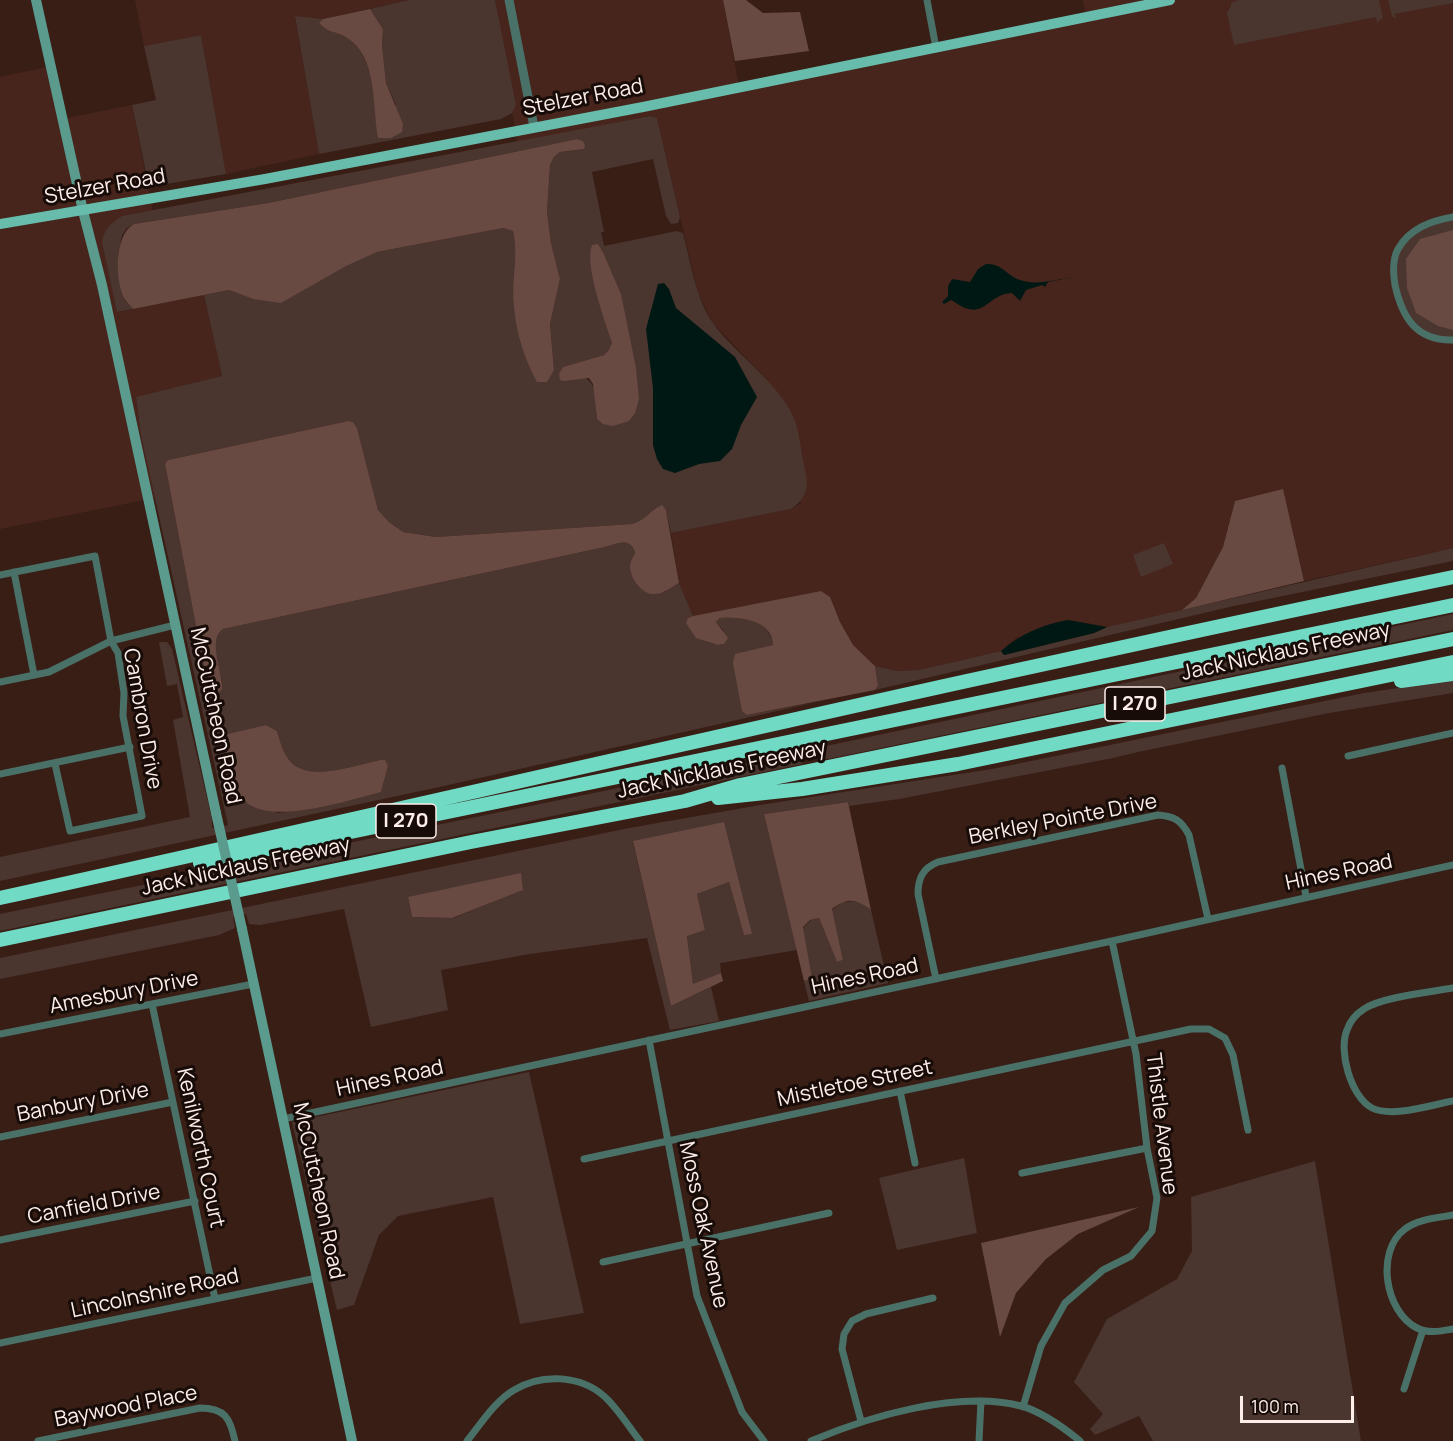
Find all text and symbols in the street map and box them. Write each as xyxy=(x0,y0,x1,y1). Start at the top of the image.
street label: Stelzer Road xyxy=(521,74,645,122)
street label: Stelzer Road xyxy=(43,164,167,210)
street label: Jack Nicklaus Freeway xyxy=(1179,618,1393,686)
street label: McCutcheon Road xyxy=(184,625,246,807)
street label: Cambron Drive xyxy=(117,647,167,791)
road number: I 270 xyxy=(1105,687,1165,721)
street label: Jack Nicklaus Freeway xyxy=(615,736,829,804)
street label: Berkley Pointe Drive xyxy=(967,789,1159,851)
road number: I 270 xyxy=(376,804,436,838)
street label: Jack Nicklaus Freeway xyxy=(139,833,353,901)
street label: Hines Road xyxy=(1283,849,1395,897)
street label: Hines Road xyxy=(809,953,921,1001)
street label: Amesbury Drive xyxy=(47,966,201,1020)
street label: Thistle Avenue xyxy=(1140,1052,1182,1196)
street label: Hines Road xyxy=(334,1055,446,1103)
street label: Mistletoe Street xyxy=(775,1055,935,1113)
street label: Kenilworth Court xyxy=(171,1066,229,1230)
street label: Banbury Drive xyxy=(15,1078,151,1128)
street label: McCutcheon Road xyxy=(287,1100,349,1282)
street label: Moss Oak Avenue xyxy=(673,1139,733,1311)
street label: Canfield Drive xyxy=(25,1180,163,1230)
street label: Lincolnshire Road xyxy=(69,1264,241,1324)
street label: Baywood Place xyxy=(52,1381,200,1433)
scale bar xyxy=(1243,1384,1357,1422)
text: 100 m xyxy=(1251,1394,1299,1418)

